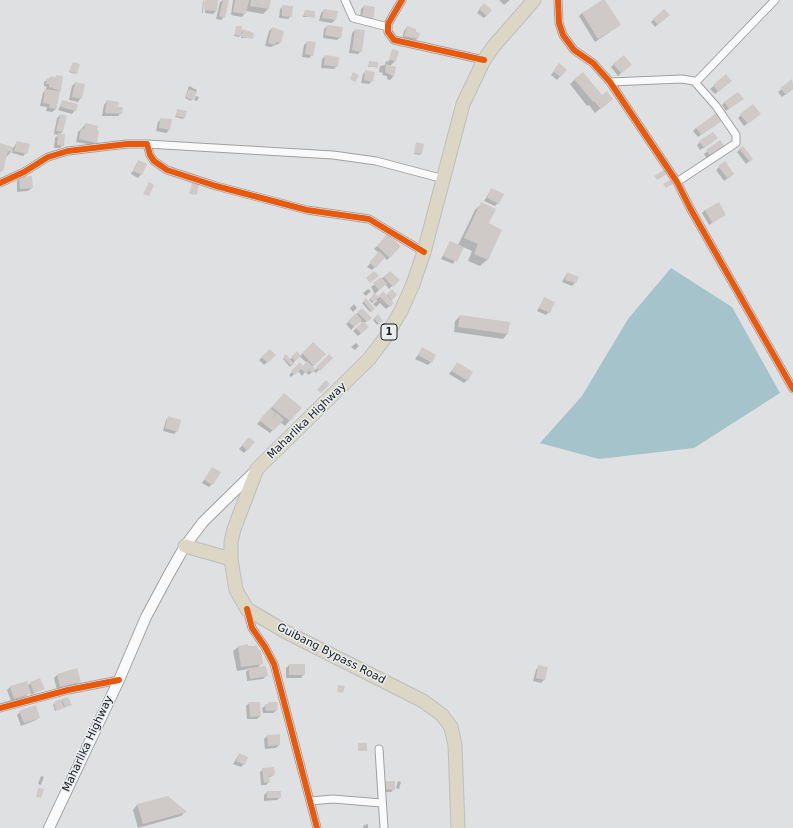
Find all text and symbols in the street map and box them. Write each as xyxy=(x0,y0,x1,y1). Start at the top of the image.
road number: 1 xyxy=(381,324,397,340)
street label: Maharlika Highway xyxy=(265,380,349,462)
street label: Guibang Bypass Road xyxy=(275,621,387,687)
street label: Maharlika Highway xyxy=(60,694,116,794)

